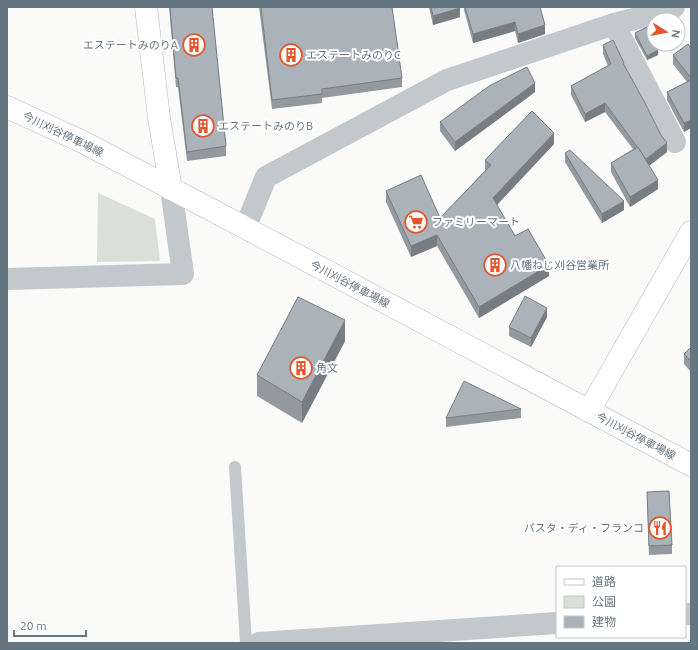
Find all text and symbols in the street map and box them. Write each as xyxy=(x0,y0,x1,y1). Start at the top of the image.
north arrow xyxy=(646,12,686,52)
text: N xyxy=(669,29,682,39)
building icon: エステートみのりA xyxy=(181,32,207,58)
place label: エステートみのりA xyxy=(83,39,179,51)
building icon: エステートみのりC xyxy=(278,42,304,68)
place label: エステートみのりC xyxy=(306,49,401,61)
street label: 今川刈谷停車場線 xyxy=(21,109,105,159)
building icon: エステートみのりB xyxy=(190,113,216,139)
place label: エステートみのりB xyxy=(218,120,313,132)
supermarket icon: ファミリーマート xyxy=(403,209,429,235)
place label: ファミリーマート xyxy=(432,216,520,228)
building icon: 八幡ねじ刈谷営業所 xyxy=(482,252,508,278)
street label: 今川刈谷停車場線 xyxy=(308,258,392,310)
place label: 八幡ねじ刈谷営業所 xyxy=(510,259,610,271)
building icon: 角文 xyxy=(288,355,314,381)
place label: 角文 xyxy=(316,362,338,374)
street label: 今川刈谷停車場線 xyxy=(594,410,678,462)
restaurant icon: パスタ・ディ・フランコ xyxy=(647,515,673,541)
place label: パスタ・ディ・フランコ xyxy=(524,522,644,534)
legend xyxy=(556,566,686,638)
text: 道路 xyxy=(592,575,616,588)
text: 公園 xyxy=(592,595,616,608)
scale bar xyxy=(14,612,86,638)
text: 建物 xyxy=(592,615,616,628)
text: 20 m xyxy=(20,619,47,632)

